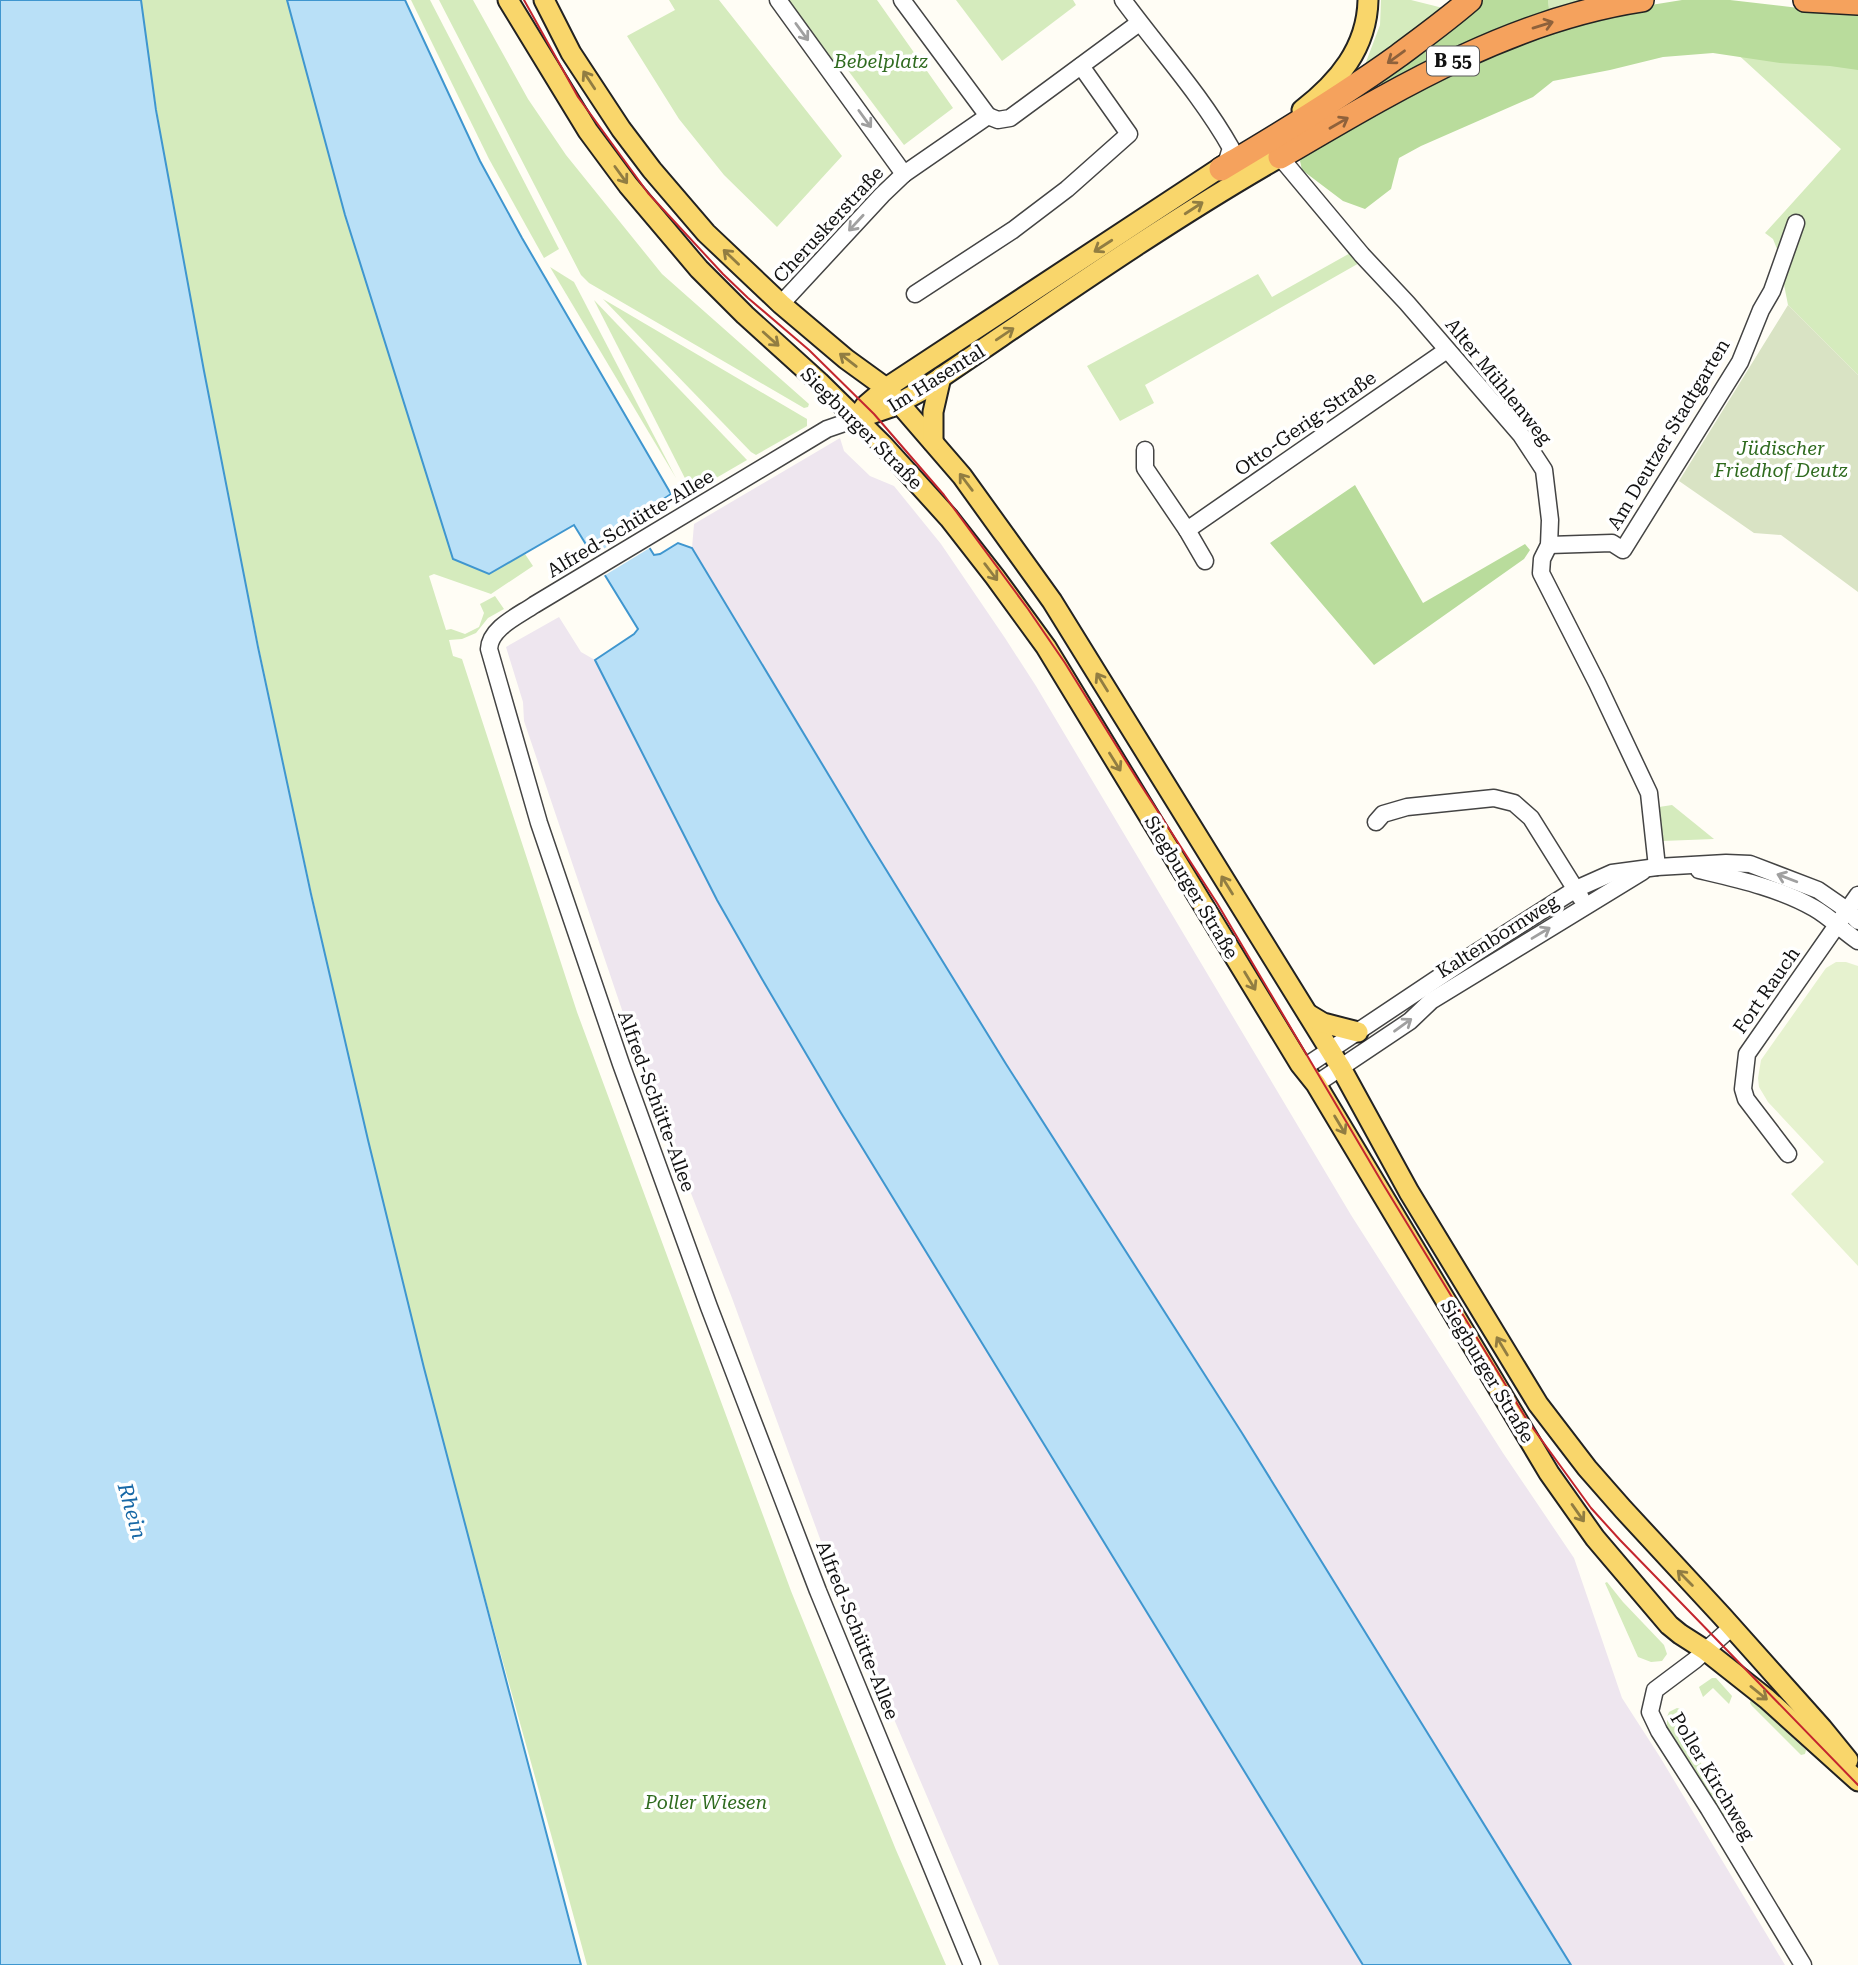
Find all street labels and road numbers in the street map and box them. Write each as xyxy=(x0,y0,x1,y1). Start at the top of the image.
road number: B 55 xyxy=(1427,46,1479,76)
street label: Cheruskerstraße xyxy=(768,161,888,287)
street label: Alter Mühlenweg xyxy=(1441,313,1557,449)
street label: Am Deutzer Stadtgarten xyxy=(1602,335,1734,534)
street label: Im Hasental xyxy=(884,339,989,417)
street label: Siegburger Straße xyxy=(796,363,927,494)
street label: Otto-Gerig-Straße xyxy=(1230,366,1380,481)
street label: Alfred-Schütte-Allee xyxy=(543,464,718,582)
street label: Siegburger Straße xyxy=(1140,811,1243,963)
street label: Kaltenbornweg xyxy=(1432,890,1563,983)
street label: Fort Rauch xyxy=(1728,943,1805,1038)
street label: Alfred-Schütte-Allee xyxy=(613,1008,700,1195)
street label: Siegburger Straße xyxy=(1436,1295,1539,1447)
street label: Alfred-Schütte-Allee xyxy=(811,1537,904,1723)
street label: Poller Kirchweg xyxy=(1665,1708,1760,1844)

